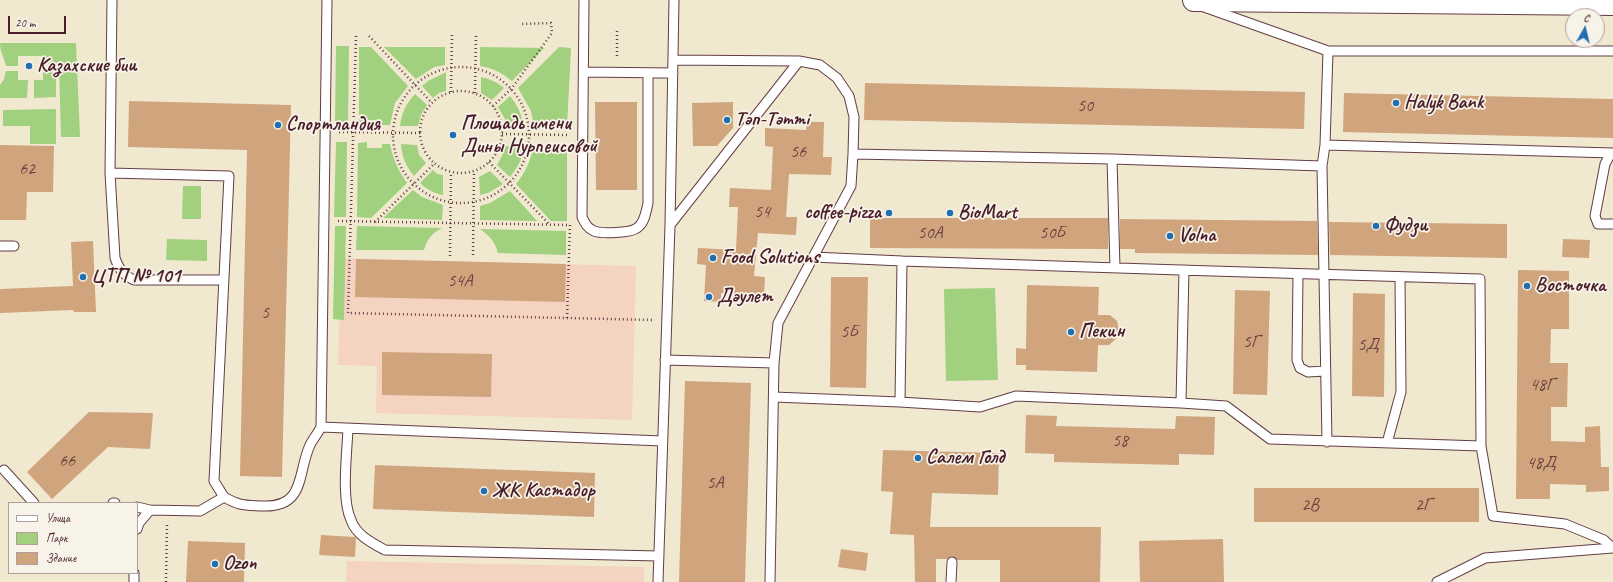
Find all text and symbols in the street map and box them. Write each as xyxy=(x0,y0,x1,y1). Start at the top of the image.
scale bar xyxy=(10,8,68,34)
north arrow xyxy=(1565,8,1605,48)
text: С xyxy=(1583,10,1590,24)
text: 20 m xyxy=(15,15,35,31)
place label: Казахские бии xyxy=(37,54,137,78)
marker: Казахские бии xyxy=(24,61,34,71)
place label: Halyk Bank xyxy=(1404,91,1483,115)
house number: 50 xyxy=(1077,95,1093,117)
marker: Halyk Bank xyxy=(1391,98,1401,108)
place label: Тәп-Тәтті xyxy=(735,108,809,132)
place label: Площадь имени Дины Нурпеисовой xyxy=(461,112,597,159)
place label: Спортландия xyxy=(286,113,380,137)
marker: Тәп-Тәтті xyxy=(722,115,732,125)
marker: Спортландия xyxy=(273,120,283,130)
marker: Площадь имени Дины Нурпеисовой xyxy=(448,130,458,140)
house number: 56 xyxy=(790,141,806,163)
house number: 62 xyxy=(19,158,35,180)
house number: 54 xyxy=(754,201,770,223)
place label: coffee-pizza xyxy=(804,201,881,225)
place label: BioMart xyxy=(958,201,1017,225)
marker: coffee-pizza xyxy=(884,208,894,218)
marker: BioMart xyxy=(945,208,955,218)
place label: Фудзи xyxy=(1384,214,1428,238)
marker: Фудзи xyxy=(1371,221,1381,231)
house number: 50А xyxy=(917,222,943,244)
house number: 50Б xyxy=(1039,222,1065,244)
place label: Volna xyxy=(1178,224,1215,248)
marker: Volna xyxy=(1165,231,1175,241)
place label: Food Solutions xyxy=(721,246,819,270)
marker: Food Solutions xyxy=(708,253,718,263)
place label: ЦТП № 101 xyxy=(91,265,181,289)
house number: 54А xyxy=(447,270,473,292)
marker: ЦТП № 101 xyxy=(78,272,88,282)
place label: Восточка xyxy=(1535,274,1606,298)
marker: Восточка xyxy=(1522,281,1532,291)
place label: Дәулет xyxy=(717,285,773,309)
marker: Дәулет xyxy=(704,292,714,302)
house number: 5 xyxy=(261,302,269,324)
place label: Пекин xyxy=(1079,320,1124,344)
house number: 5Б xyxy=(840,321,858,343)
marker: Пекин xyxy=(1066,327,1076,337)
house number: 5Г xyxy=(1243,331,1259,353)
house number: 5Д xyxy=(1357,334,1379,356)
house number: 48Г xyxy=(1530,374,1554,396)
house number: 58 xyxy=(1112,430,1128,452)
place label: Салем Голд xyxy=(926,446,1004,470)
house number: 66 xyxy=(59,450,75,472)
house number: 48Д xyxy=(1526,452,1556,474)
marker: Салем Голд xyxy=(913,453,923,463)
house number: 5А xyxy=(706,472,724,494)
place label: ЖК Кастадор xyxy=(492,479,595,503)
marker: ЖК Кастадор xyxy=(479,486,489,496)
house number: 2В xyxy=(1301,494,1319,516)
house number: 2Г xyxy=(1415,494,1431,516)
legend xyxy=(8,502,138,574)
text: Улица xyxy=(46,510,70,526)
text: Парк xyxy=(46,530,67,546)
text: Здание xyxy=(46,550,76,566)
place label: Ozon xyxy=(223,552,256,576)
marker: Ozon xyxy=(210,559,220,569)

